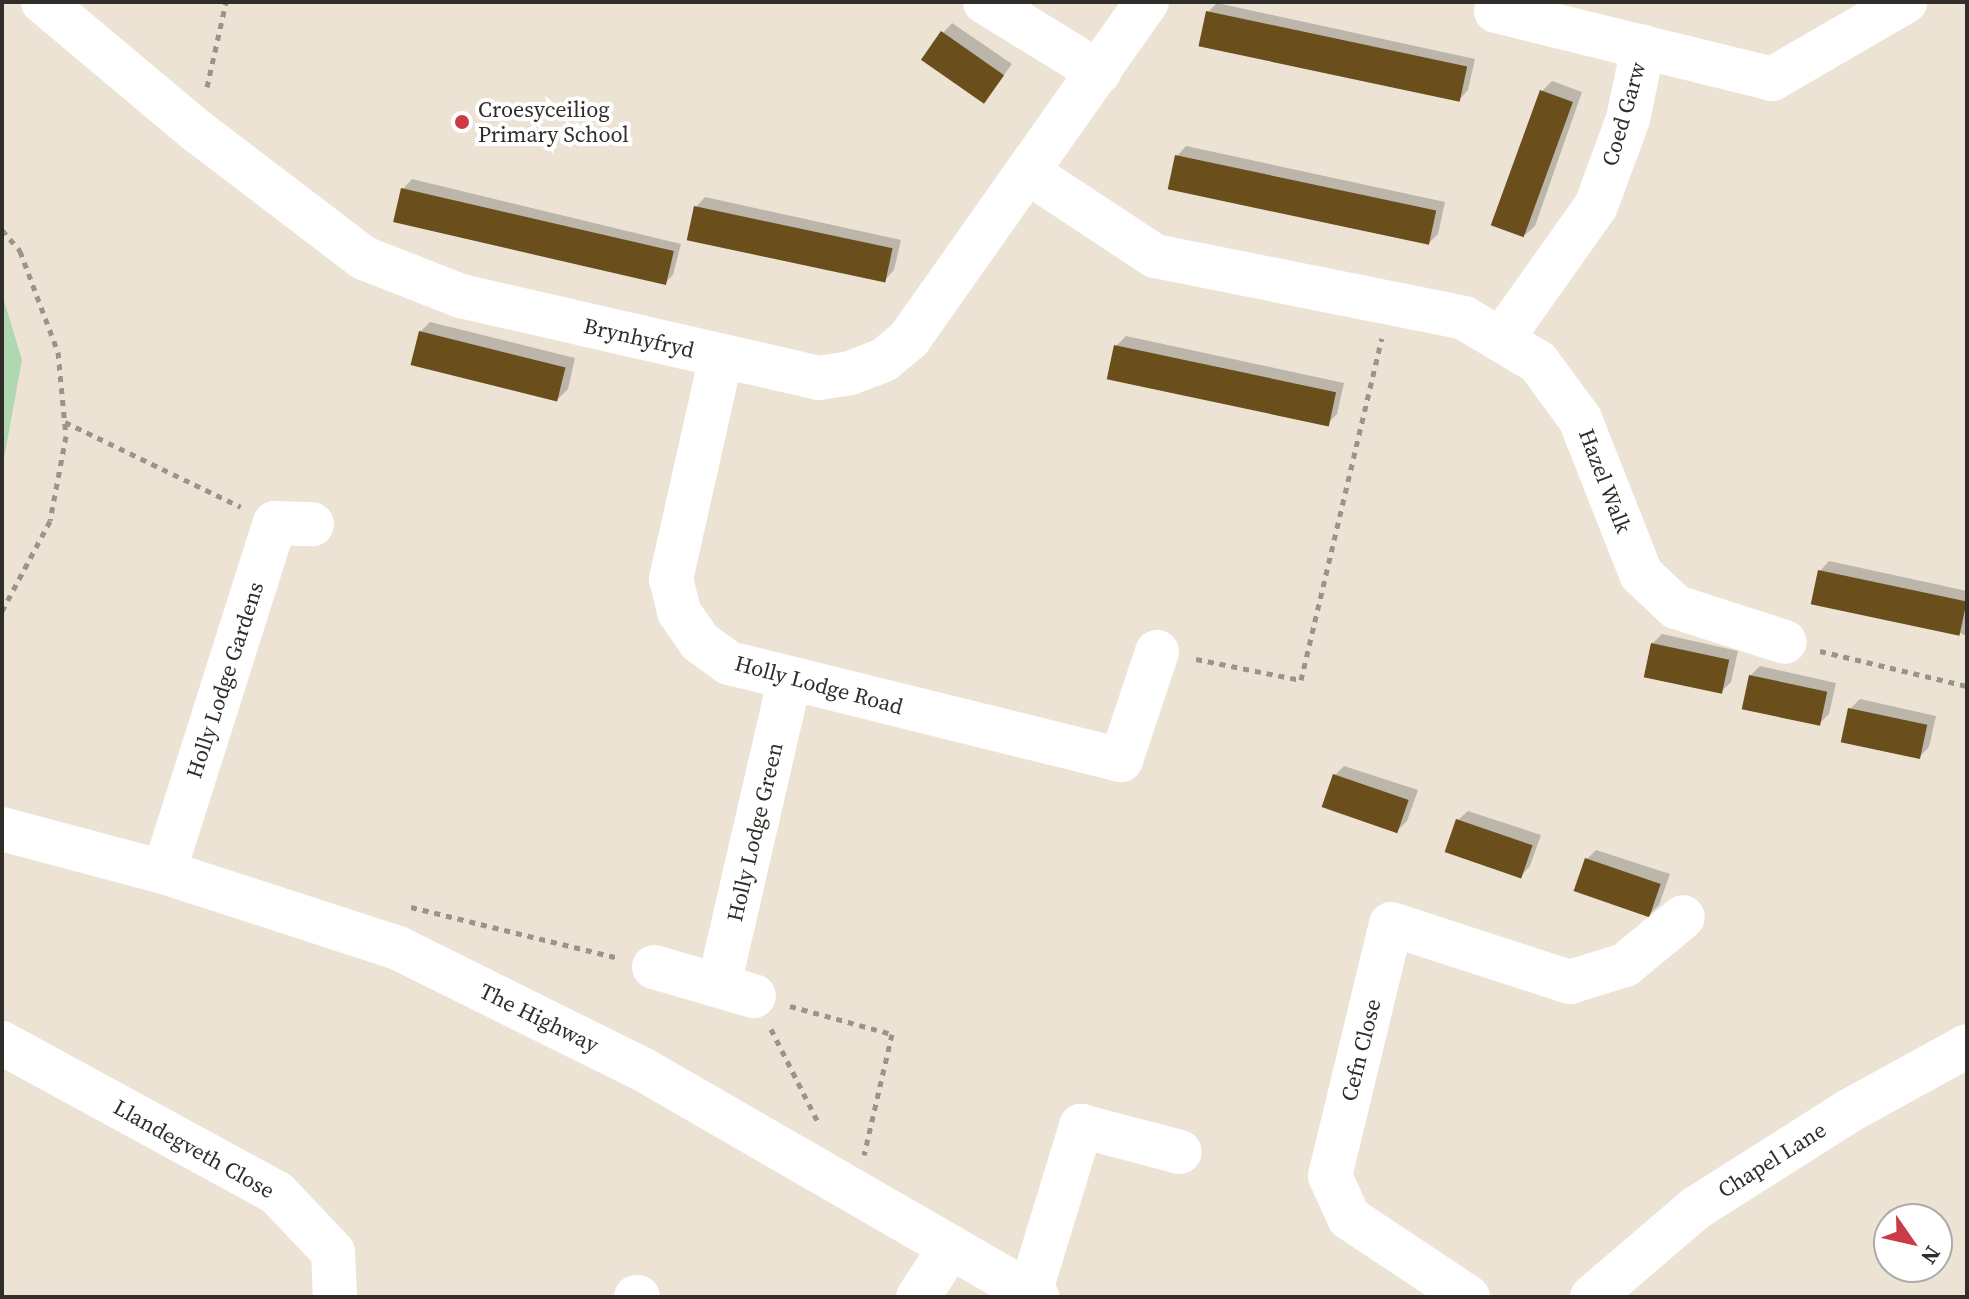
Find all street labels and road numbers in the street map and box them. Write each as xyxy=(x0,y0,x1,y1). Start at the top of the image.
street label: Coed Garw xyxy=(1597,59,1651,169)
street label: Brynhyfryd xyxy=(581,312,697,364)
street label: Hazel Walk xyxy=(1573,425,1637,537)
street label: Holly Lodge Gardens xyxy=(181,579,269,781)
street label: Holly Lodge Road xyxy=(732,650,906,720)
street label: Holly Lodge Green xyxy=(722,740,788,924)
street label: The Highway xyxy=(475,978,603,1058)
street label: Cefn Close xyxy=(1336,996,1386,1104)
street label: Llandegveth Close xyxy=(109,1094,279,1204)
street label: Chapel Lane xyxy=(1713,1116,1831,1204)

